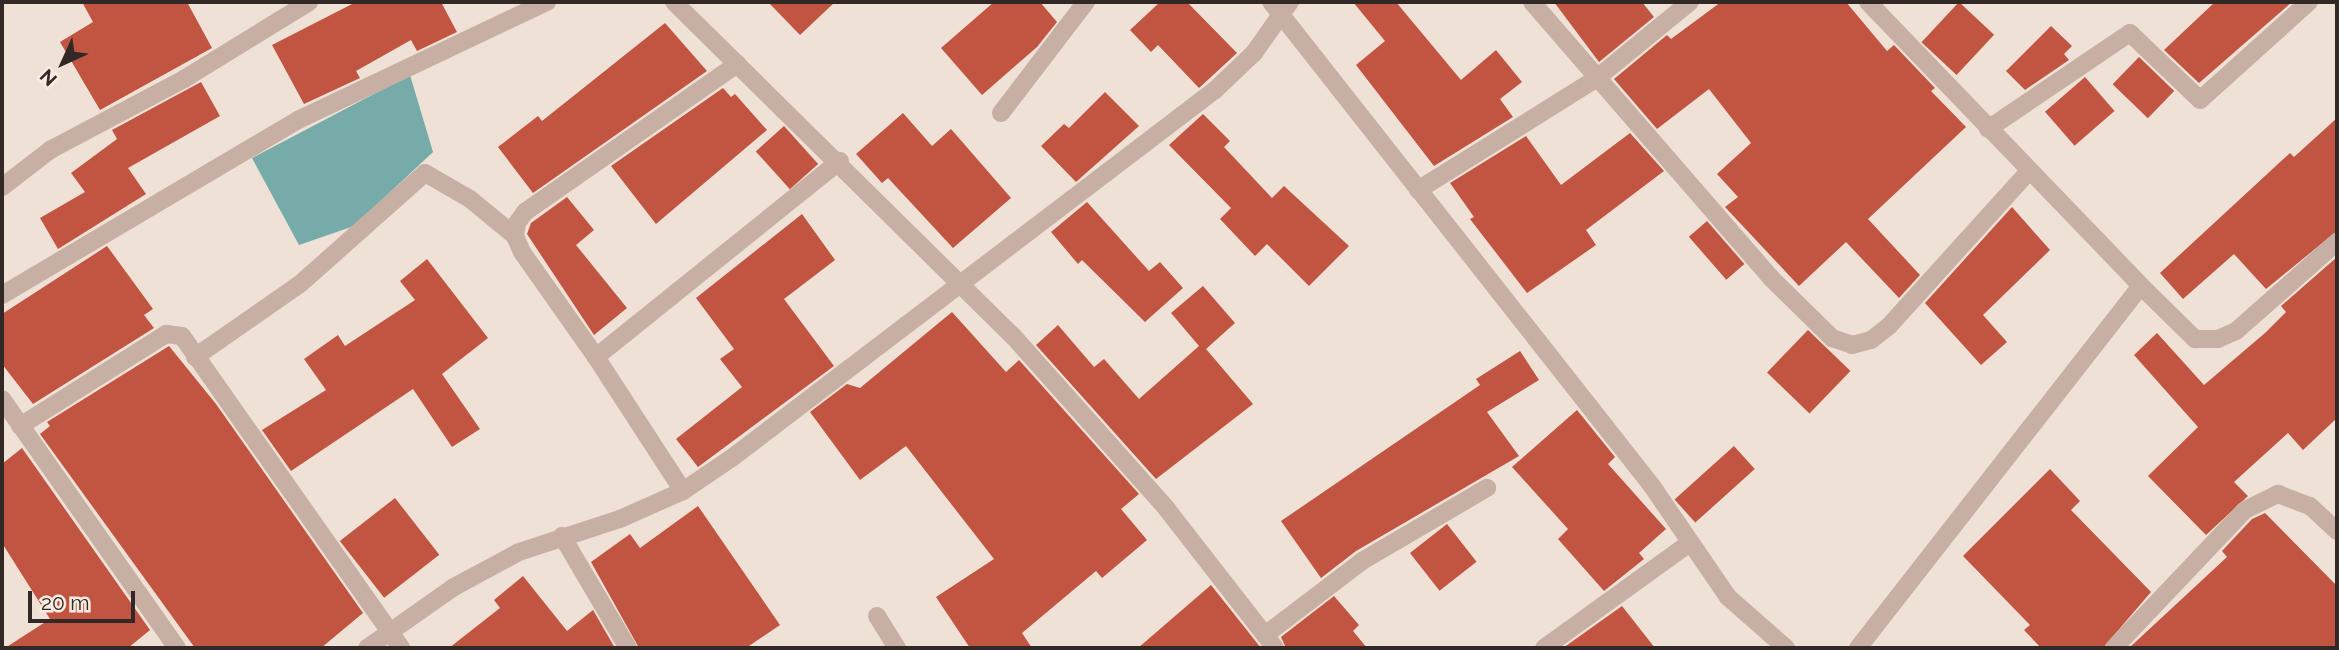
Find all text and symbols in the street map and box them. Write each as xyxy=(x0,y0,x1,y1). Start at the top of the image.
north arrow xyxy=(28,28,98,98)
text: N xyxy=(35,65,61,91)
scale bar xyxy=(32,576,138,620)
text: 20 m xyxy=(41,590,89,615)

